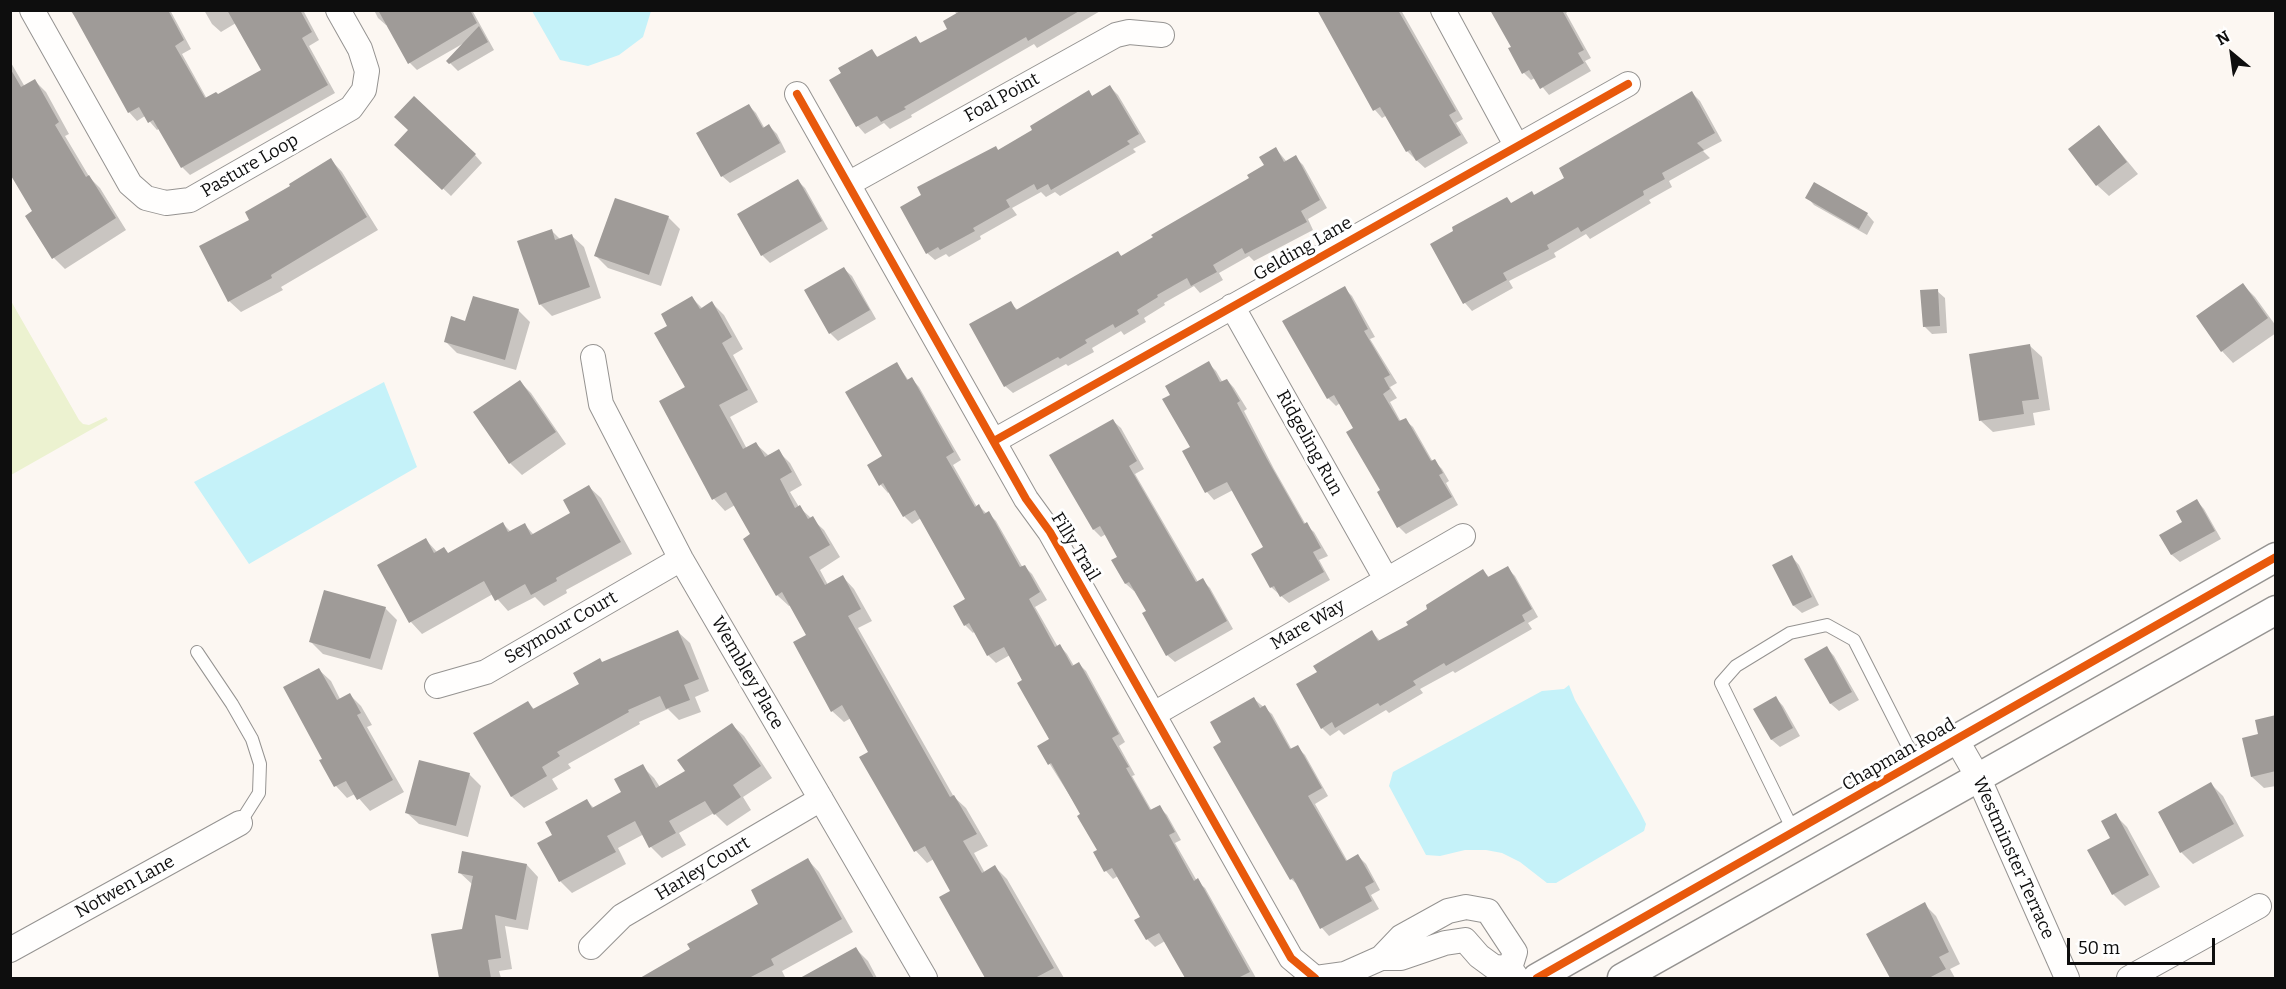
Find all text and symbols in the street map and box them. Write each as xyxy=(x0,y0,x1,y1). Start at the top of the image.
north arrow xyxy=(2202,24,2262,84)
text: N xyxy=(2213,27,2233,49)
street label: Foal Point xyxy=(961,69,1043,127)
street label: Pasture Loop xyxy=(198,130,302,202)
street label: Gelding Lane xyxy=(1250,212,1356,286)
street label: Ridgeling Run xyxy=(1271,387,1347,499)
street label: Filly Trail xyxy=(1046,509,1104,585)
street label: Seymour Court xyxy=(501,587,621,669)
street label: Mare Way xyxy=(1267,595,1349,655)
street label: Wembley Place xyxy=(706,613,788,733)
street label: Chapman Road xyxy=(1839,714,1959,796)
street label: Westminster Terrace xyxy=(1967,773,2059,943)
street label: Harley Court xyxy=(652,832,754,906)
street label: Notwen Lane xyxy=(72,851,178,923)
scale bar xyxy=(2070,926,2218,964)
text: 50 m xyxy=(2078,937,2120,959)

